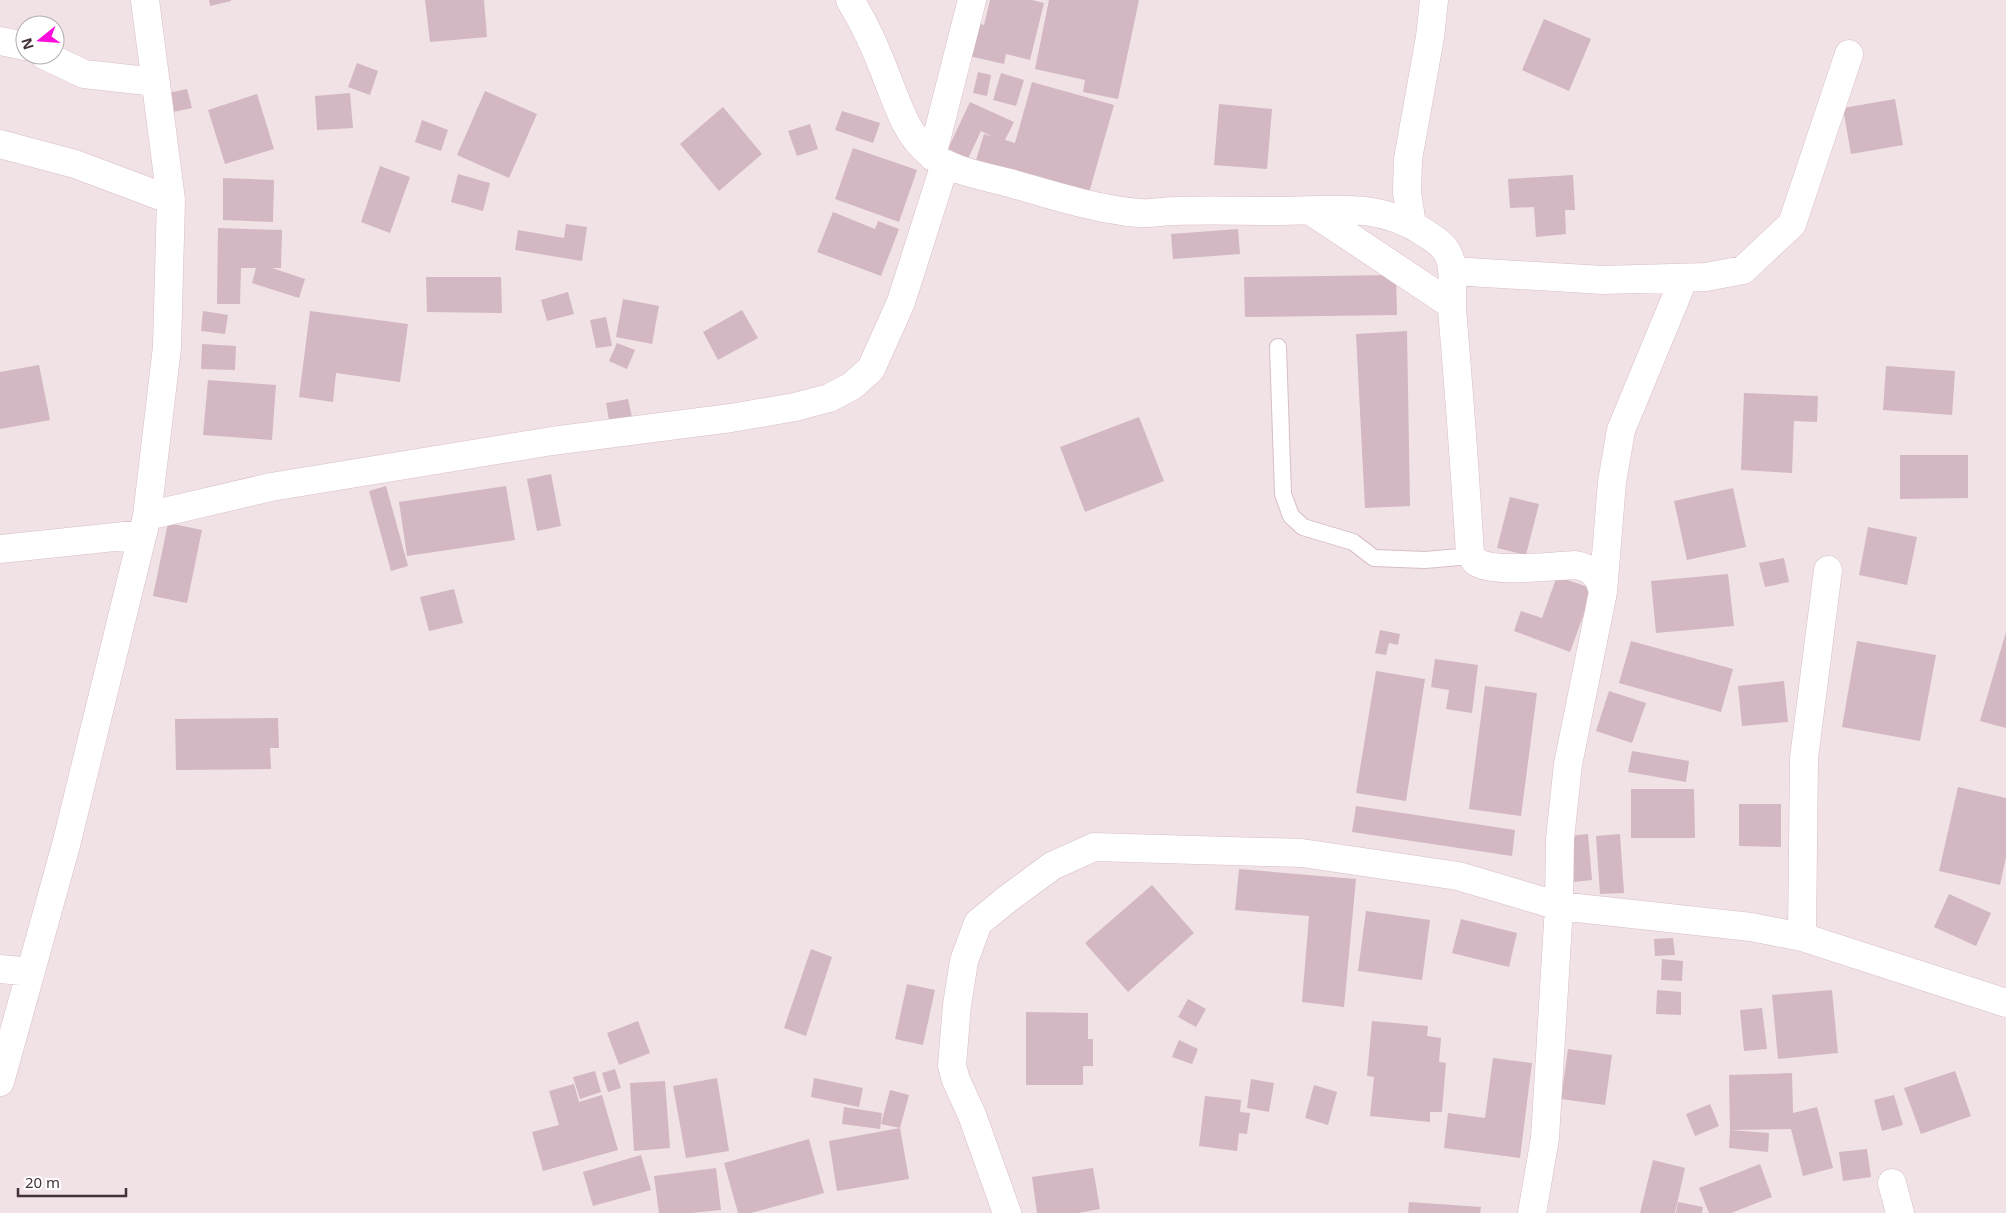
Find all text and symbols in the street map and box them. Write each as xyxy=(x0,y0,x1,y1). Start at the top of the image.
north arrow xyxy=(15,15,65,65)
text: N xyxy=(16,36,38,52)
scale bar xyxy=(18,1166,125,1198)
text: 20 m xyxy=(25,1172,60,1192)

